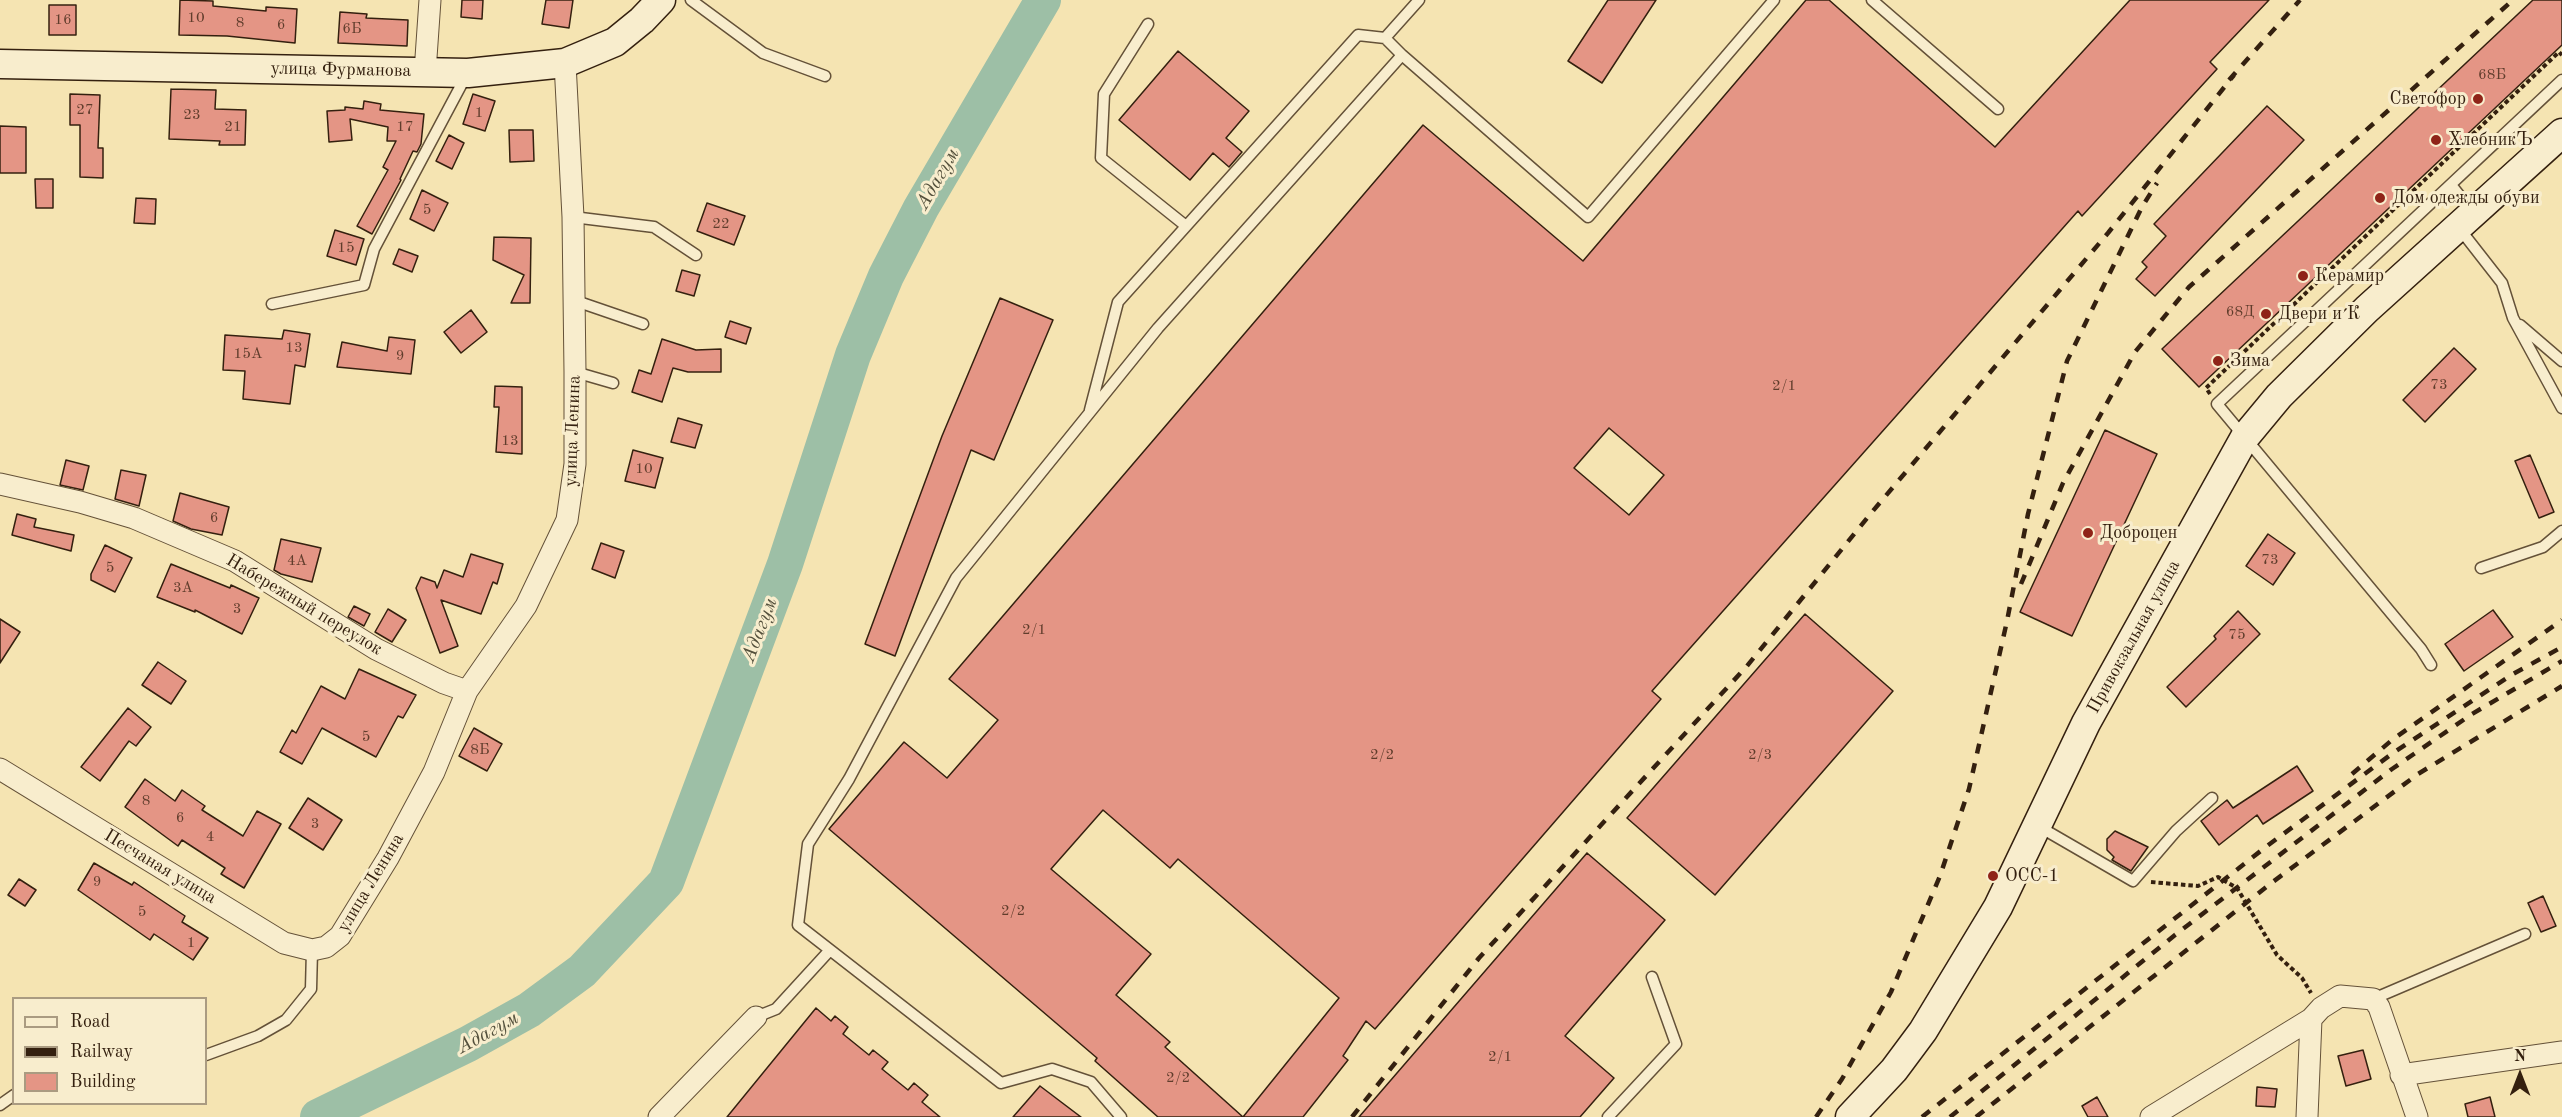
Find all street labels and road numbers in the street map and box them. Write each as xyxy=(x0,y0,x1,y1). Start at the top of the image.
street label: улица Фурманова xyxy=(270,58,412,82)
street label: улица Ленина xyxy=(560,375,586,487)
street label: Набережный переулок xyxy=(222,550,386,660)
street label: Привокзальная улица xyxy=(2083,556,2185,718)
street label: Песчаная улица xyxy=(100,825,220,909)
street label: улица Ленина xyxy=(333,830,409,936)

